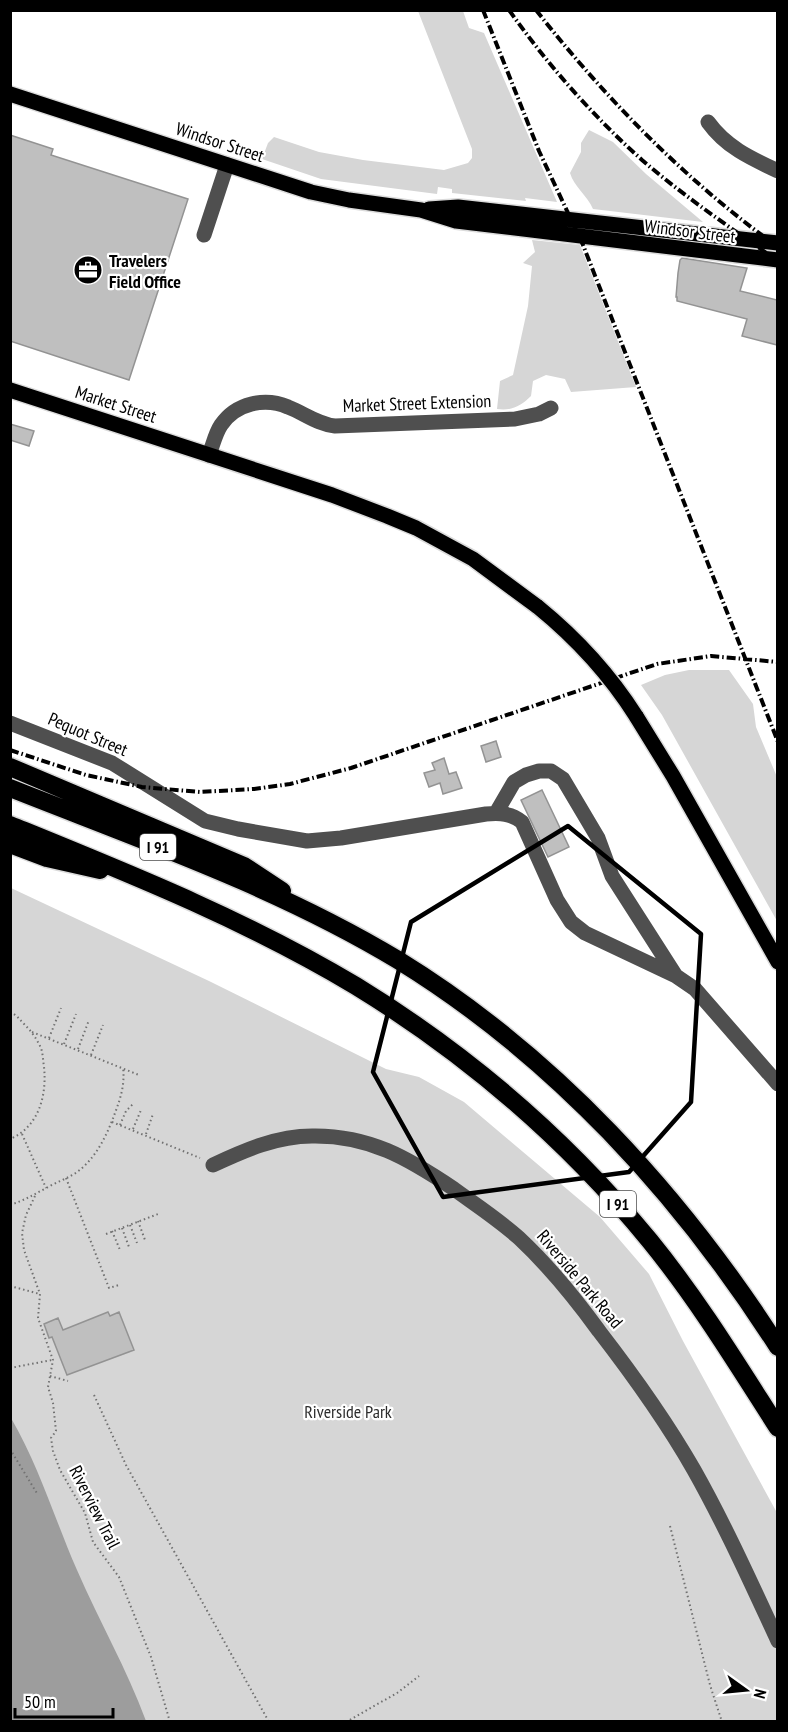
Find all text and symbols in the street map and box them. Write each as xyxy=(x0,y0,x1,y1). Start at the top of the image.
street label: Windsor Street xyxy=(173,117,267,167)
street label: Windsor Street xyxy=(643,214,737,248)
place label: Travelers Field Office xyxy=(109,249,181,293)
office icon: Travelers Field Office xyxy=(72,254,104,286)
street label: Market Street xyxy=(73,380,159,428)
street label: Market Street Extension xyxy=(342,389,492,417)
street label: Pequot Street xyxy=(45,707,131,761)
road number: I 91 xyxy=(140,834,176,860)
road number: I 91 xyxy=(600,1191,636,1217)
street label: Riverside Park Road xyxy=(532,1225,628,1333)
park label: Riverside Park xyxy=(304,1400,392,1423)
street label: Riverview Trail xyxy=(64,1461,126,1553)
north arrow xyxy=(716,1660,776,1720)
scale bar xyxy=(15,1681,112,1719)
text: N xyxy=(750,1687,771,1701)
text: 50 m xyxy=(24,1690,56,1713)

